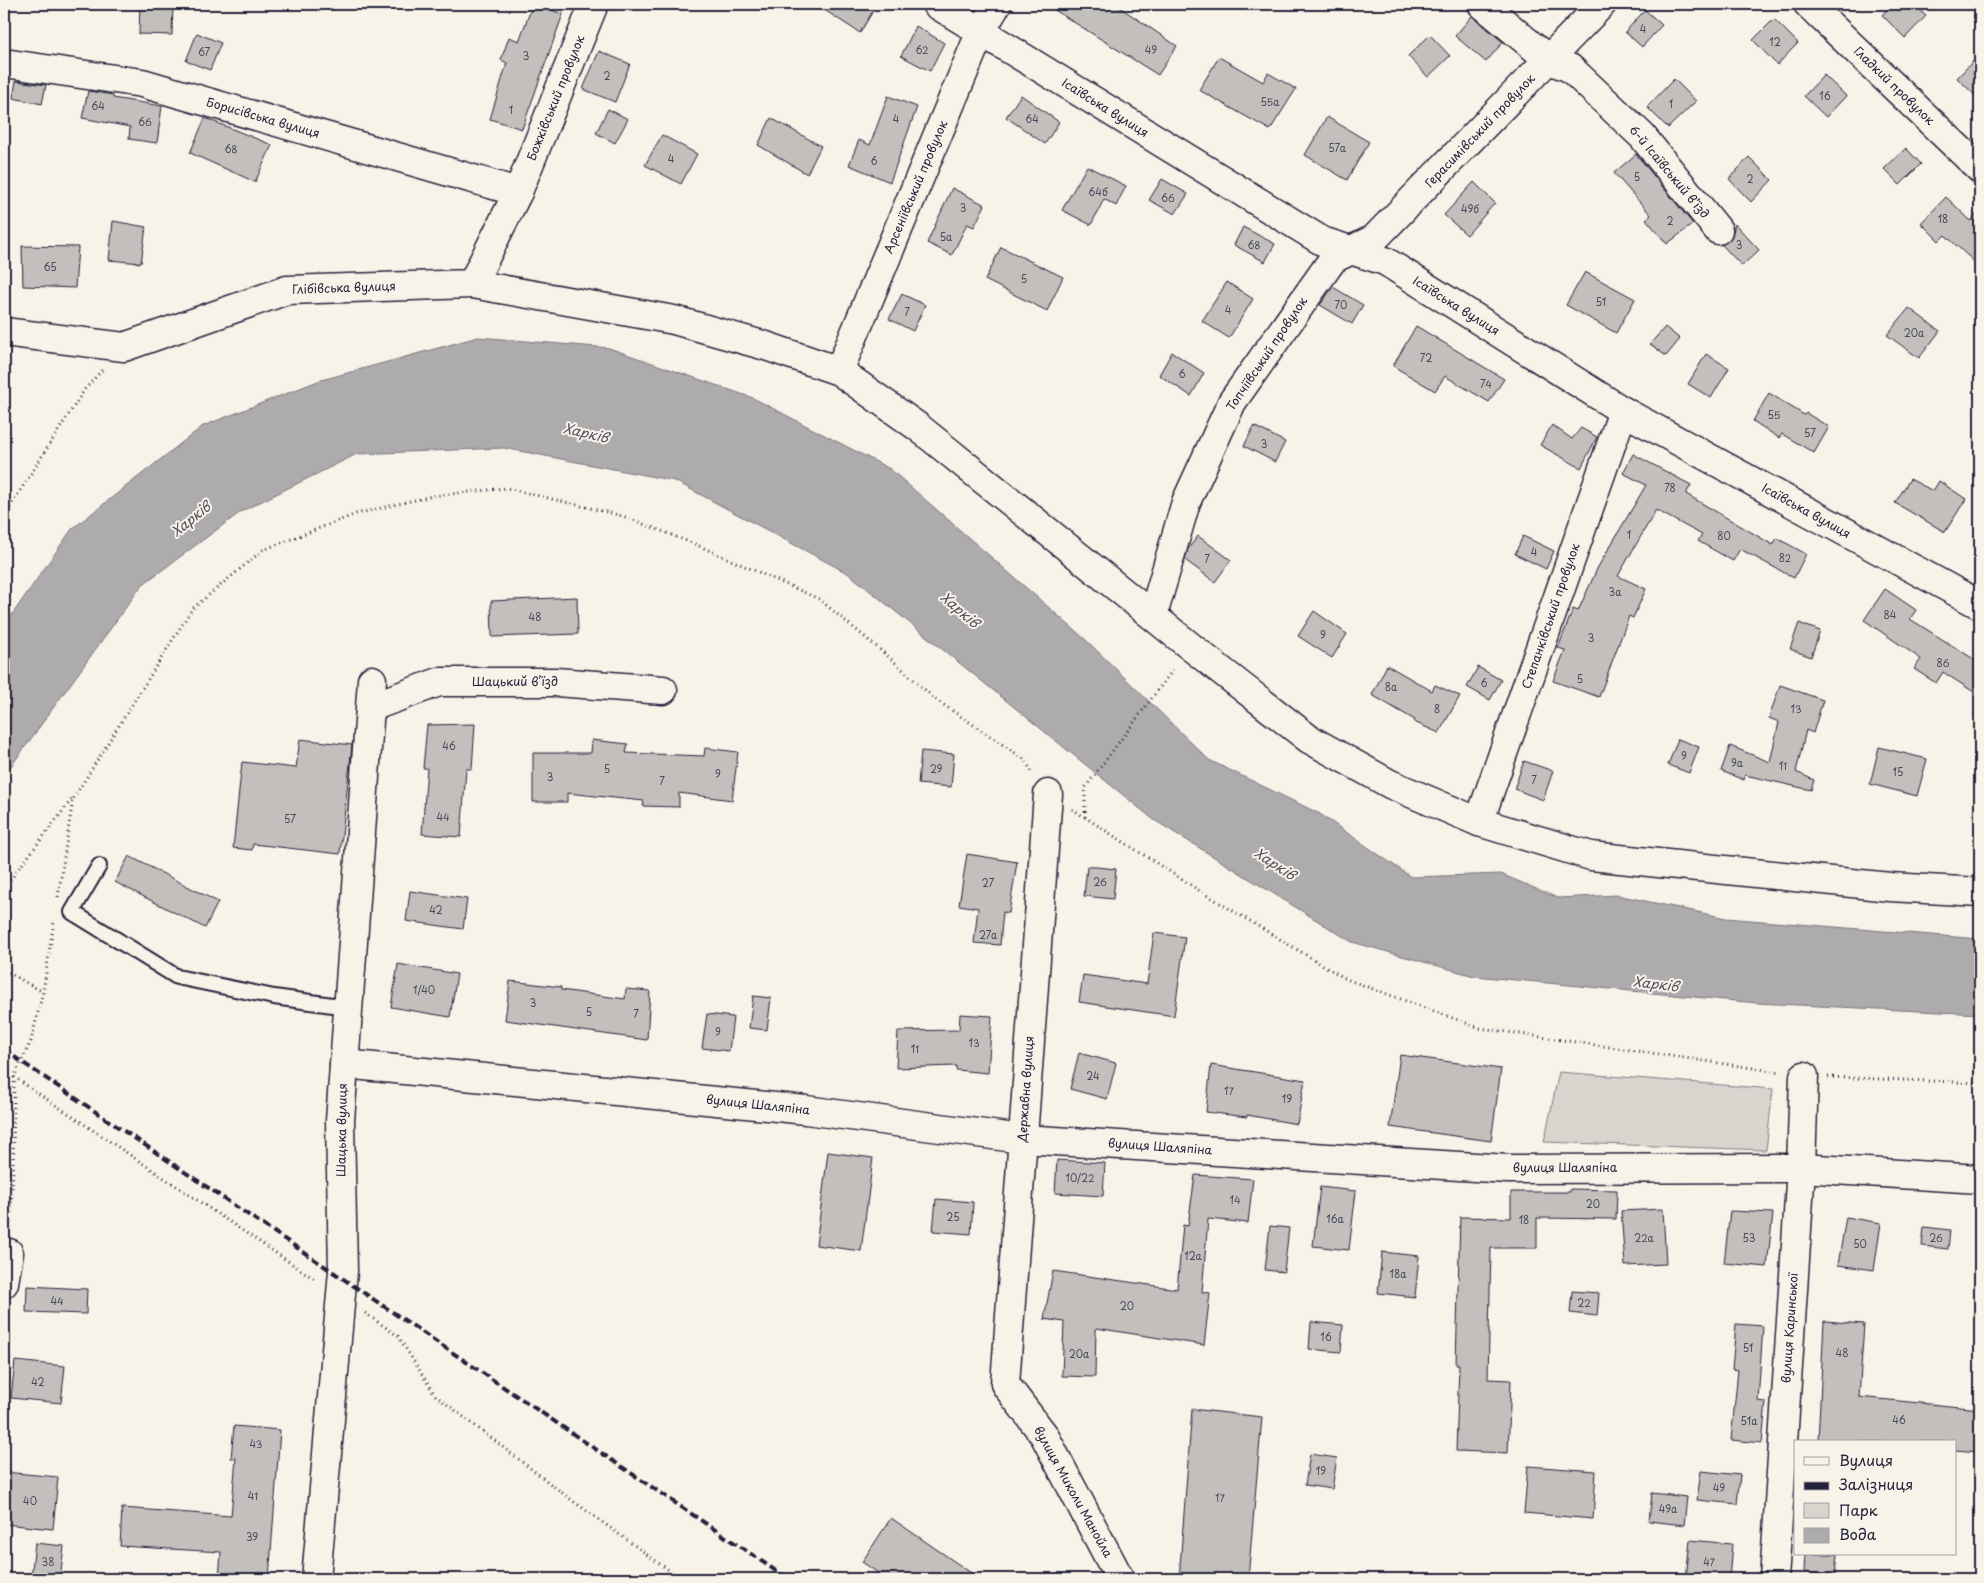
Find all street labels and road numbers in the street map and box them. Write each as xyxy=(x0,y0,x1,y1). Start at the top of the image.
street label: Божківський провулок xyxy=(522,31,589,163)
street label: Гладкий провулок xyxy=(1850,42,1940,129)
street label: Герасимівський провулок xyxy=(1420,69,1539,191)
street label: Ісаївська вулиця xyxy=(1059,73,1152,141)
street label: Борисівська вулиця xyxy=(204,92,322,142)
street label: Арсеніївський провулок xyxy=(879,116,952,256)
street label: 6-й Ісаївський в’їзд xyxy=(1625,121,1714,222)
street label: Ісаївська вулиця xyxy=(1410,271,1503,339)
street label: Глібівська вулиця xyxy=(292,276,396,298)
street label: Топчіївський провулок xyxy=(1221,292,1312,414)
street label: Ісаївська вулиця xyxy=(1759,478,1854,542)
street label: Степанківський провулок xyxy=(1517,540,1584,691)
street label: Шацький в’їзд xyxy=(472,672,558,690)
street label: Державна вулиця xyxy=(1012,1035,1038,1144)
street label: Шацька вулиця xyxy=(331,1083,351,1177)
street label: вулиця Шаляпіна xyxy=(705,1090,811,1118)
street label: вулиця Шаляпіна xyxy=(1107,1133,1213,1159)
street label: вулиця Шаляпіна xyxy=(1513,1158,1618,1176)
street label: вулиця Каринської xyxy=(1776,1271,1802,1384)
street label: вулиця Миколи Манойла xyxy=(1030,1422,1118,1561)

